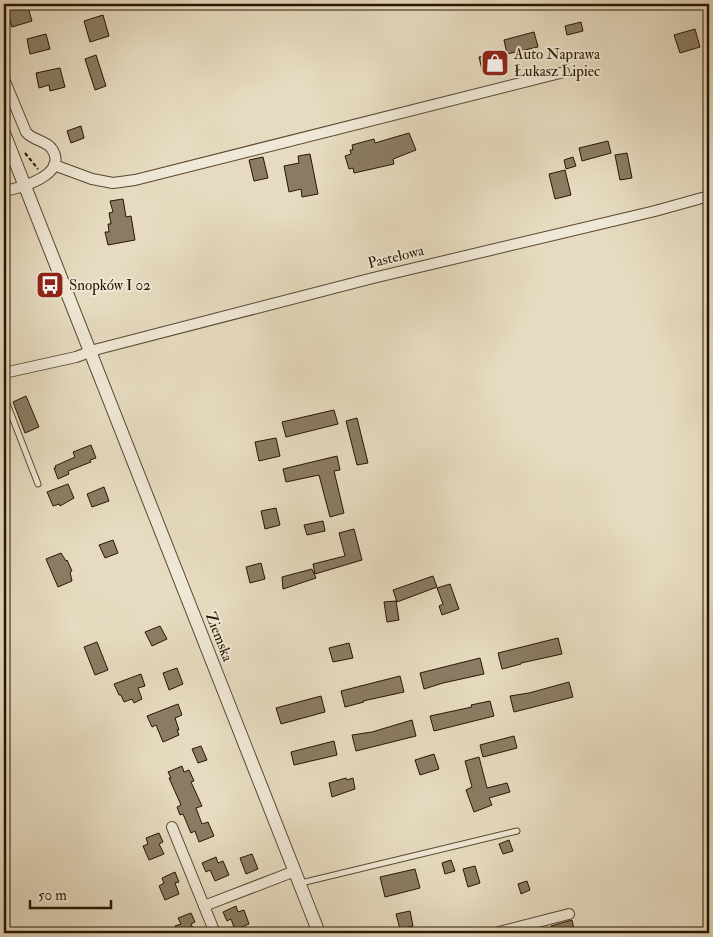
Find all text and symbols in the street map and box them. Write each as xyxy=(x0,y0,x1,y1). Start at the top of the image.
place label: Auto Naprawa Łukasz Lipiec xyxy=(513,45,601,82)
shop icon: Auto Naprawa Łukasz Lipiec xyxy=(480,48,510,78)
street label: Pastelowa xyxy=(366,241,427,273)
bus stop icon: Snopków I 02 xyxy=(35,270,65,300)
place label: Snopków I 02 xyxy=(69,276,151,296)
street label: Ziemska xyxy=(201,610,237,665)
scale bar xyxy=(30,877,111,909)
text: 50 m xyxy=(38,886,67,905)

